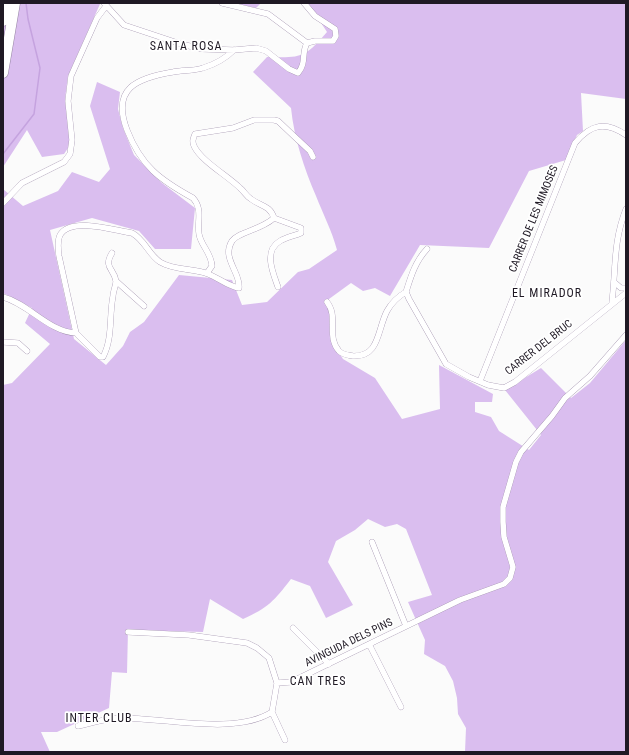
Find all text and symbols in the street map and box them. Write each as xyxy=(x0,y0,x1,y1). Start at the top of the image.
district label: SANTA ROSA xyxy=(150,40,222,54)
street label: CARRER DE LES MIMOSES xyxy=(507,164,561,274)
district label: EL MIRADOR xyxy=(512,287,582,301)
street label: CARRER DEL BRUC xyxy=(503,318,575,378)
street label: AVINGUDA DELS PINS xyxy=(303,616,395,670)
district label: CAN TRES xyxy=(290,675,346,689)
district label: INTER CLUB xyxy=(65,712,133,726)

